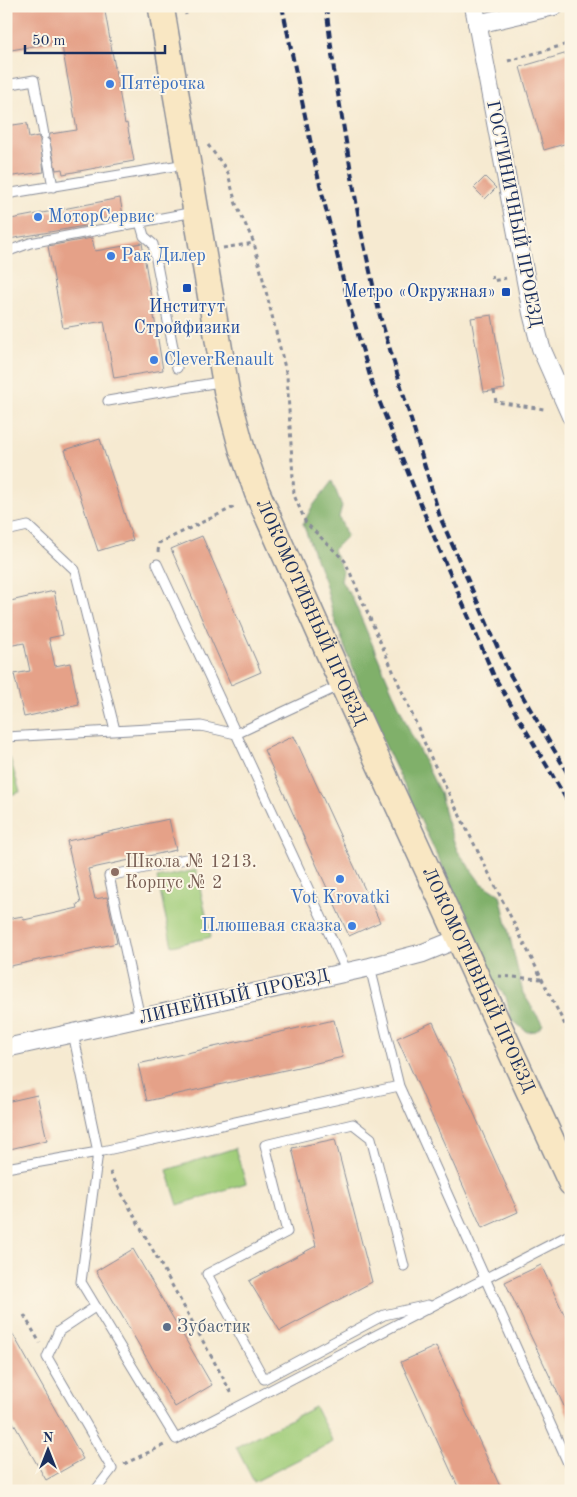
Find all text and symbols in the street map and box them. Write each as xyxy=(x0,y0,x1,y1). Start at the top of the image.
scale bar xyxy=(25,22,165,54)
text: 50 m xyxy=(32,34,66,49)
place label: Пятёрочка xyxy=(120,75,206,93)
marker: Пятёрочка xyxy=(104,78,116,90)
street label: ГОСТИНИЧНЫЙ ПРОЕЗД xyxy=(483,98,549,329)
place label: МоторСервис xyxy=(48,208,155,226)
marker: МоторСервис xyxy=(32,211,44,223)
place label: Рак Дилер xyxy=(121,247,206,265)
marker: Рак Дилер xyxy=(105,250,117,262)
marker: Институт Стройфизики xyxy=(181,282,193,294)
place label: Метро «Окружная» xyxy=(343,283,496,301)
marker: Метро «Окружная» xyxy=(500,286,512,298)
place label: Институт Стройфизики xyxy=(134,298,240,338)
place label: CleverRenault xyxy=(164,351,274,369)
marker: CleverRenault xyxy=(148,354,160,366)
street label: ЛОКОМОТИВНЫЙ ПРОЕЗД xyxy=(252,497,369,728)
place label: Школа № 1213. Корпус № 2 xyxy=(125,853,257,892)
street label: ЛОКОМОТИВНЫЙ ПРОЕЗД xyxy=(419,865,537,1096)
marker: Школа № 1213. Корпус № 2 xyxy=(109,866,121,878)
marker: Vot Krovatki xyxy=(334,873,346,885)
place label: Vot Krovatki xyxy=(290,889,390,907)
place label: Плюшевая сказка xyxy=(201,917,342,935)
marker: Плюшевая сказка xyxy=(346,920,358,932)
street label: ЛИНЕЙНЫЙ ПРОЕЗД xyxy=(136,962,331,1028)
place label: Зубастик xyxy=(177,1318,251,1336)
marker: Зубастик xyxy=(161,1321,173,1333)
north arrow xyxy=(22,1424,72,1474)
text: N xyxy=(43,1431,54,1445)

